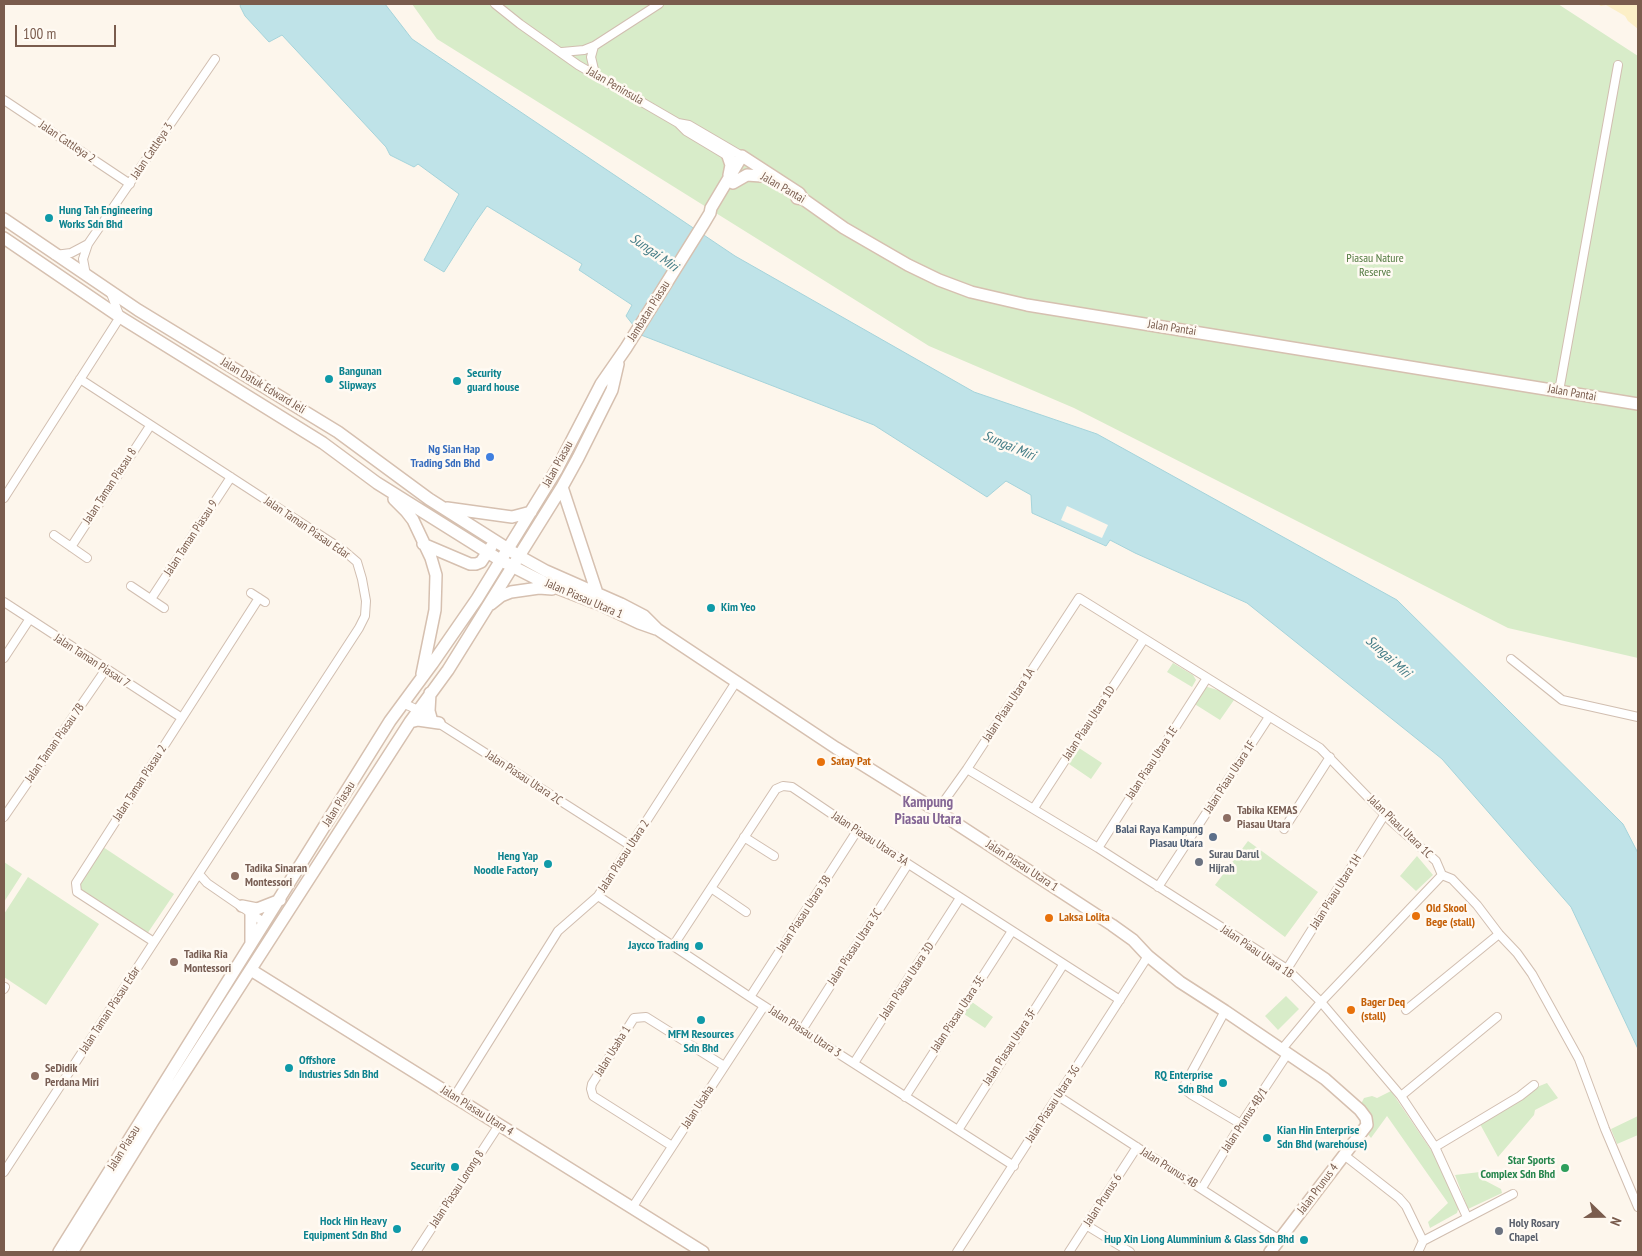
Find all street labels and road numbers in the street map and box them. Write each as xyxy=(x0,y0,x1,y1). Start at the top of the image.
street label: Jalan Peninsula xyxy=(584,64,646,108)
street label: Jalan Cattleya 2 xyxy=(36,118,98,166)
street label: Jalan Cattleya 3 xyxy=(128,120,176,182)
street label: Jalan Pantai xyxy=(758,170,808,206)
street label: Jambatan Piasau xyxy=(625,278,673,344)
street label: Jalan Pantai xyxy=(1147,317,1197,339)
street label: Jalan Datuk Edward Jeli xyxy=(218,355,308,417)
street label: Jalan Pantai xyxy=(1547,382,1597,404)
street label: Jalan Piasau xyxy=(540,439,576,489)
street label: Jalan Taman Piasau 8 xyxy=(80,445,140,527)
street label: Jalan Taman Piasau Edar xyxy=(261,494,353,562)
street label: Jalan Taman Piasau 9 xyxy=(161,497,221,579)
street label: Jalan Piasau Utara 1 xyxy=(543,576,625,622)
street label: Jalan Taman Piasau 7 xyxy=(51,631,133,691)
street label: Jalan Piaau Utara 1A xyxy=(980,666,1038,744)
street label: Jalan Piaau Utara 1D xyxy=(1060,683,1118,763)
street label: Jalan Taman Piasau 7B xyxy=(22,701,88,785)
street label: Jalan Piaau Utara 1E xyxy=(1123,724,1181,802)
street label: Jalan Piaau Utara 1F xyxy=(1201,738,1259,816)
street label: Jalan Taman Piasau 2 xyxy=(110,742,170,824)
street label: Jalan Piasau Utara 2C xyxy=(483,748,565,808)
street label: Jalan Piasau xyxy=(320,779,358,829)
street label: Jalan Piaau Utara 1C xyxy=(1365,793,1435,861)
street label: Jalan Piasau Utara 3A xyxy=(829,809,911,869)
street label: Jalan Piasau Utara 2 xyxy=(595,817,653,895)
street label: Jalan Piasau Utara 1 xyxy=(983,837,1061,895)
street label: Jalan Piaau Utara 1H xyxy=(1307,852,1365,932)
street label: Jalan Piasau Utara 3B xyxy=(774,873,834,955)
street label: Jalan Piasau Utara 3C xyxy=(825,906,885,988)
street label: Jalan Piaau Utara 1B xyxy=(1218,922,1296,982)
street label: Jalan Piasau Utara 3D xyxy=(877,940,937,1022)
street label: Jalan Taman Piasau Edar xyxy=(77,964,143,1056)
street label: Jalan Piasau Utara 3E xyxy=(928,973,988,1055)
street label: Jalan Piasau Utara 3 xyxy=(766,1003,844,1061)
street label: Jalan Piasau Utara 3F xyxy=(980,1006,1040,1088)
street label: Jalan Usaha 1 xyxy=(592,1023,634,1079)
street label: Jalan Piasau Utara 3G xyxy=(1023,1063,1083,1145)
street label: Jalan Piasau Utara 4 xyxy=(438,1083,516,1139)
street label: Jalan Usaha xyxy=(679,1083,717,1131)
street label: Jalan Prunus 4B/1 xyxy=(1219,1085,1271,1155)
street label: Jalan Piasau xyxy=(105,1123,143,1173)
street label: Jalan Prunus 4B xyxy=(1138,1145,1200,1191)
street label: Jalan Piasau Lorong 8 xyxy=(427,1148,487,1230)
street label: Jalan Prunus 4 xyxy=(1294,1161,1342,1217)
street label: Jalan Prunus 6 xyxy=(1081,1171,1125,1229)

